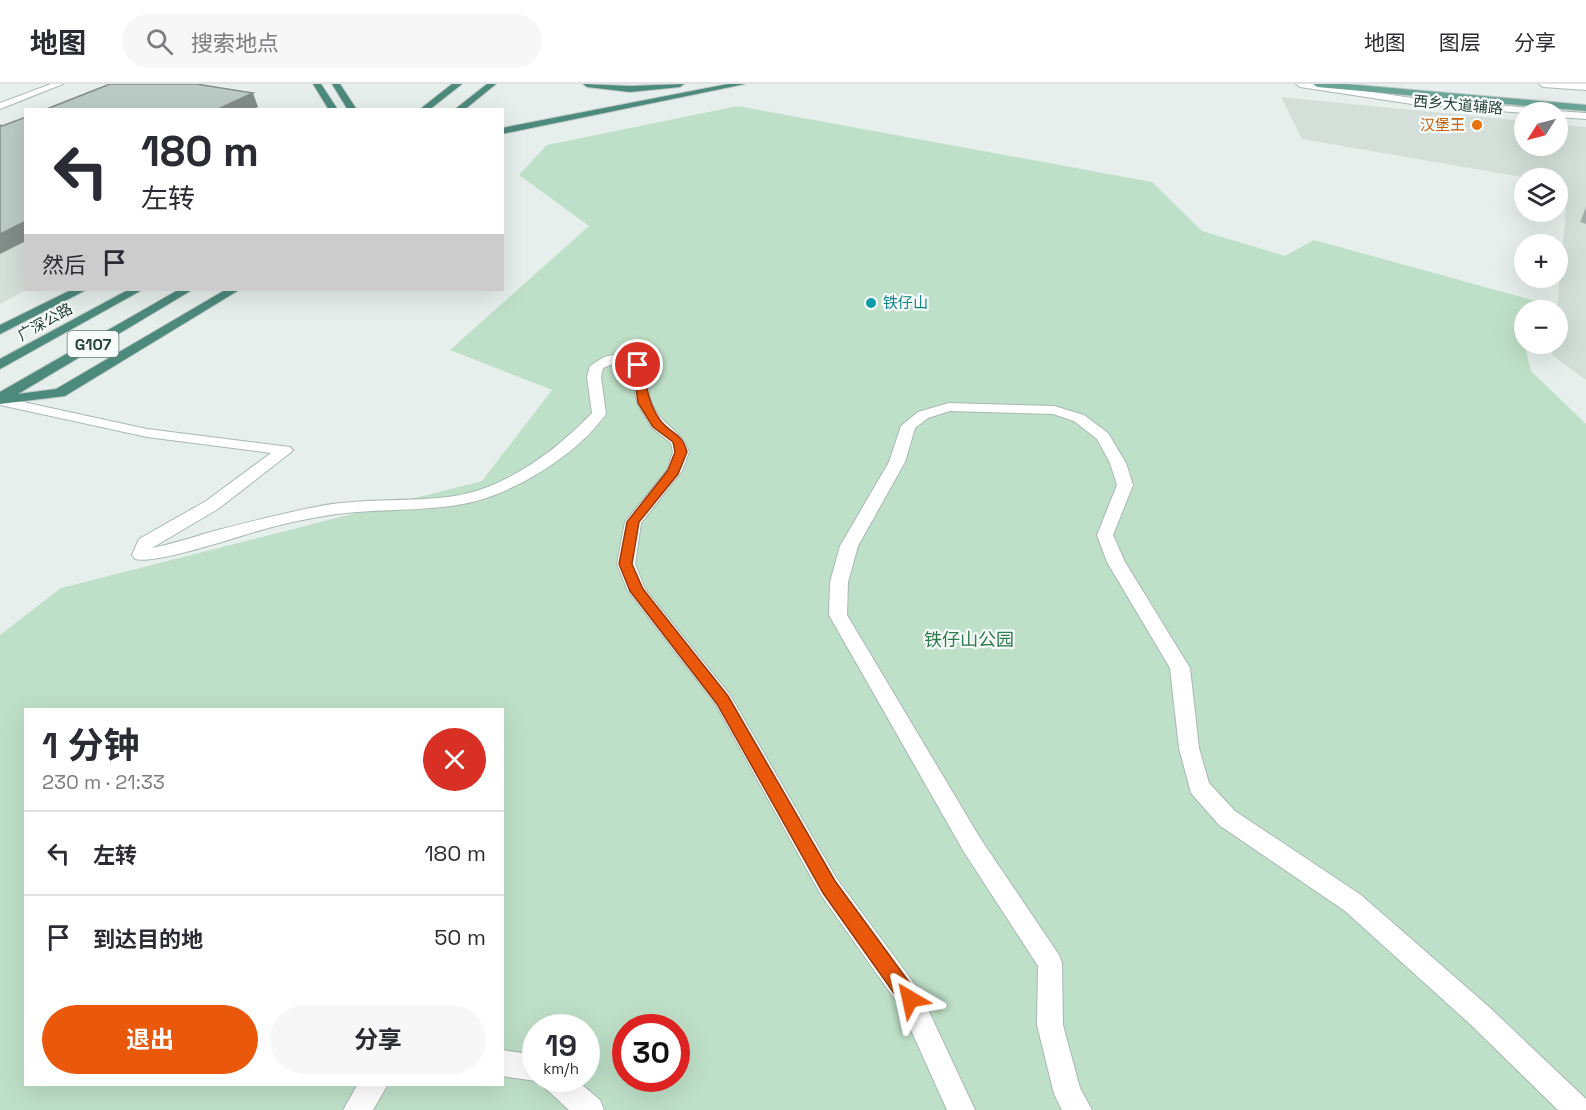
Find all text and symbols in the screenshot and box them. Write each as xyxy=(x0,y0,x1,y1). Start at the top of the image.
search box xyxy=(122,14,542,68)
text: 地图 xyxy=(30,25,86,61)
icon: search xyxy=(143,25,176,58)
text: 搜索地点 xyxy=(191,29,279,57)
text: 地图 xyxy=(1364,29,1406,56)
text: 图层 xyxy=(1439,29,1481,56)
text: 分享 xyxy=(1514,29,1556,56)
street label: 西乡大道辅路 xyxy=(1412,91,1504,118)
north arrow xyxy=(1514,102,1568,156)
map controls xyxy=(1514,102,1568,354)
place label: 汉堡王 xyxy=(1420,115,1465,134)
marker: 汉堡王 xyxy=(1470,118,1484,132)
text: 180 m xyxy=(141,125,259,178)
icon: left xyxy=(42,132,120,210)
button: layers xyxy=(1514,168,1568,222)
text: 左转 xyxy=(141,181,195,216)
button: + xyxy=(1514,234,1568,288)
icon: arrive xyxy=(98,246,131,279)
text: 然后 xyxy=(42,251,86,279)
place label: 铁仔山 xyxy=(883,293,928,312)
marker: 铁仔山 xyxy=(864,296,878,310)
street label: 广深公路 xyxy=(14,299,76,344)
button: − xyxy=(1514,300,1568,354)
road number: G107 xyxy=(68,331,118,357)
pin xyxy=(612,339,663,390)
icon: arrive xyxy=(621,348,654,381)
park label: 铁仔山公园 xyxy=(924,628,1014,651)
text: 1 分钟 xyxy=(42,723,139,769)
button: close xyxy=(423,728,486,791)
text: 230 m · 21:33 xyxy=(42,769,165,795)
icon: left xyxy=(42,837,75,870)
text: 180 m xyxy=(424,839,486,867)
text: 左转 xyxy=(93,841,137,869)
icon: arrive xyxy=(42,921,75,954)
text: 50 m xyxy=(434,923,486,951)
text: 到达目的地 xyxy=(93,925,203,953)
position arrow xyxy=(878,967,942,1031)
button: 退出 xyxy=(42,1005,258,1074)
button: 分享 xyxy=(270,1005,486,1074)
speed limit sign: 30 xyxy=(612,1014,690,1092)
text: 19 xyxy=(545,1026,577,1065)
text: km/h xyxy=(543,1059,579,1078)

